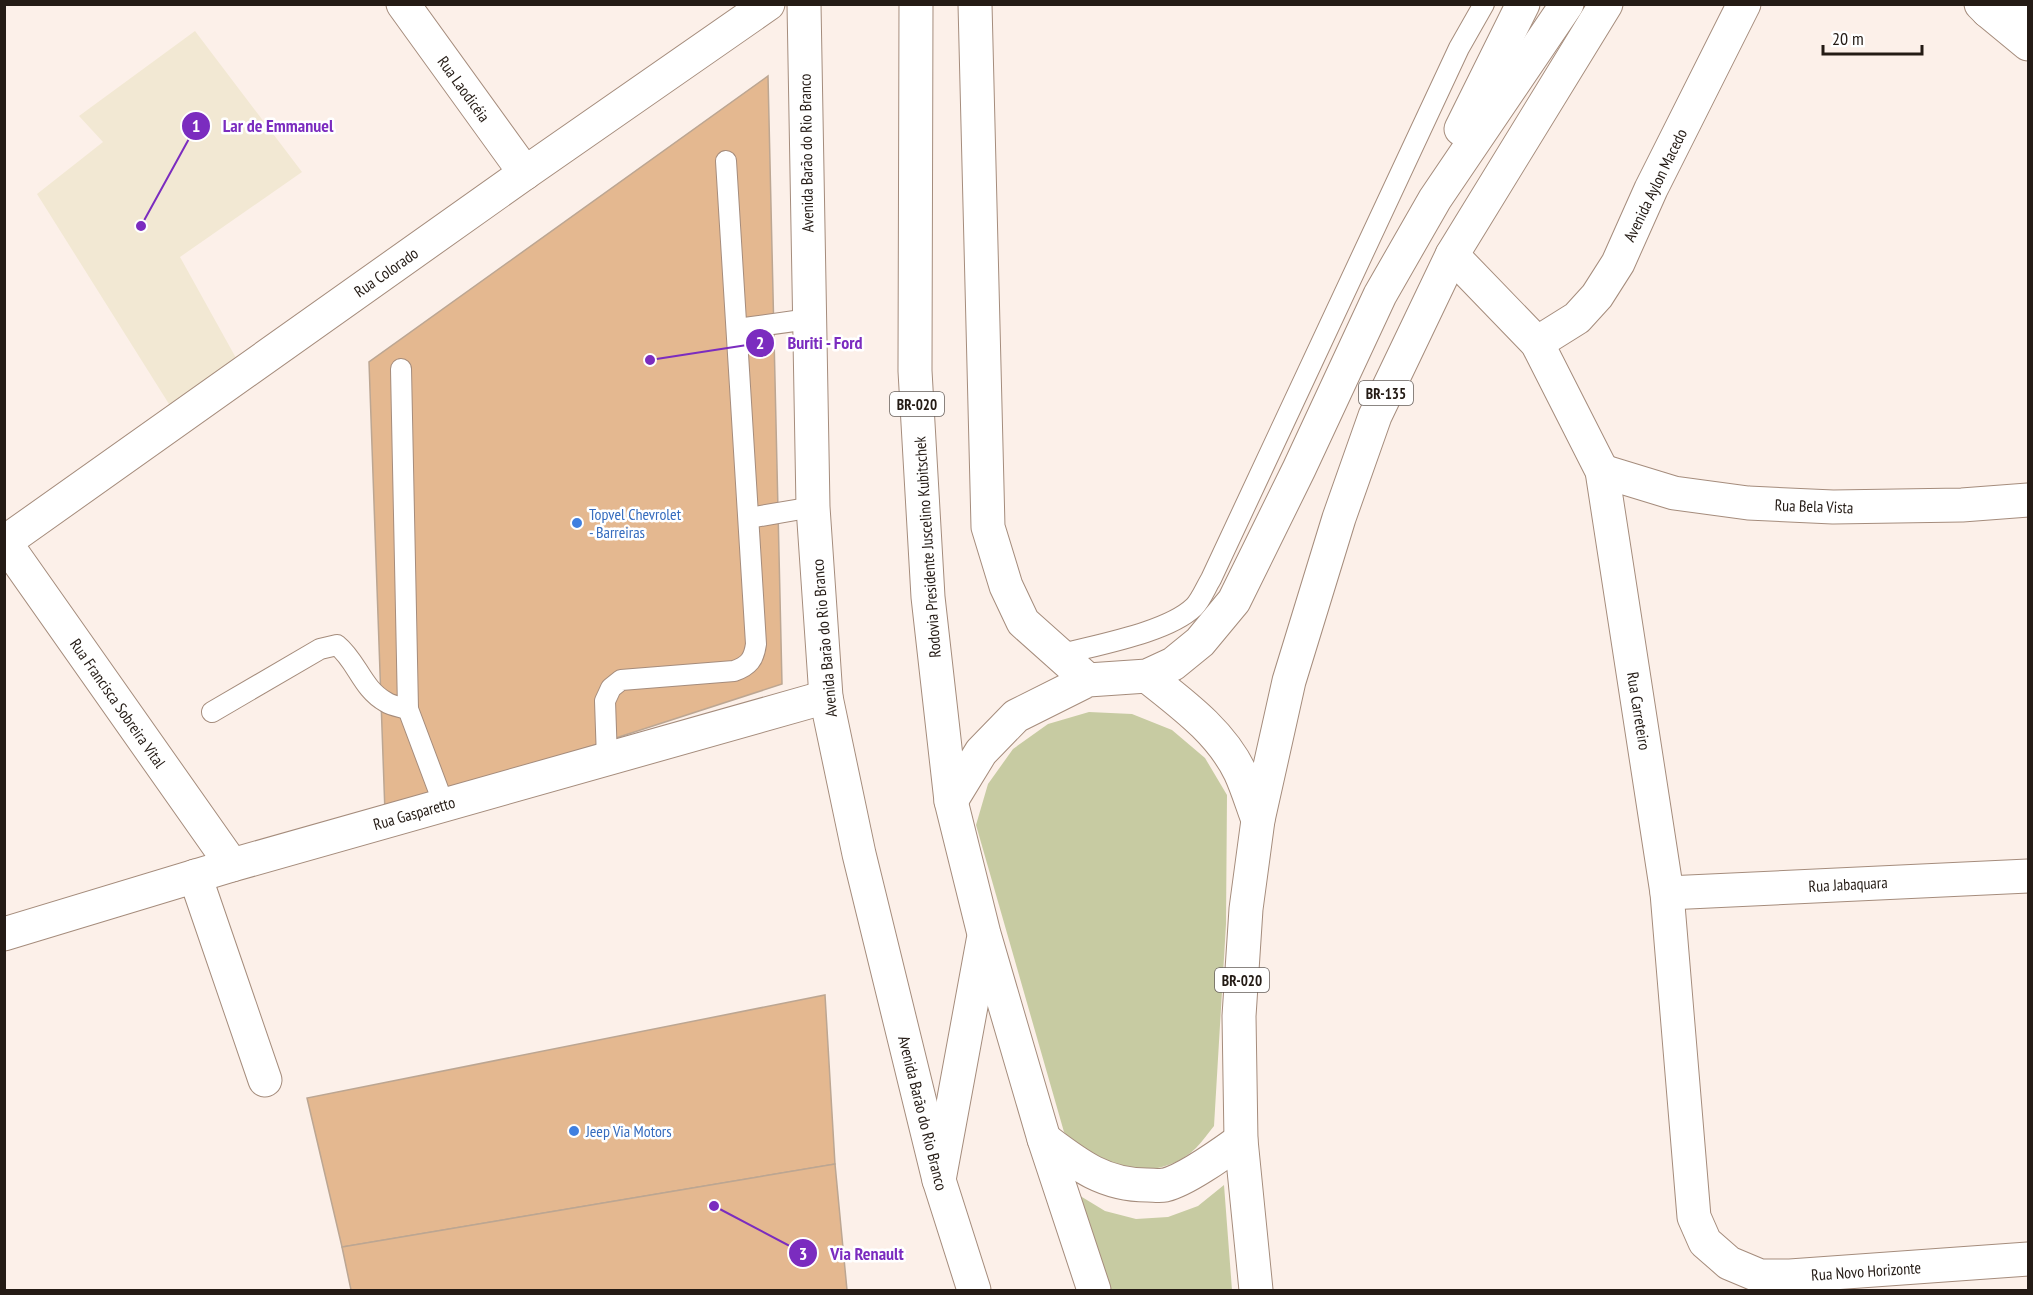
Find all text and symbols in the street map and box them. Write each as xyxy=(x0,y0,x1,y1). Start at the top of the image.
scale bar xyxy=(1823,18,1922,56)
text: 20 m xyxy=(1832,27,1864,50)
street label: Rua Laodicéia xyxy=(433,52,495,126)
street label: Avenida Barão do Rio Branco xyxy=(795,74,817,232)
callout: Lar de Emmanuel xyxy=(181,108,346,144)
text: 1 xyxy=(192,114,200,137)
text: Lar de Emmanuel xyxy=(223,114,334,137)
street label: Avenida Aylon Macedo xyxy=(1619,125,1691,245)
street label: Rua Colorado xyxy=(350,243,422,301)
callout: Buriti - Ford xyxy=(745,325,876,361)
text: 2 xyxy=(756,331,764,354)
text: Buriti - Ford xyxy=(787,331,863,354)
road number: BR-135 xyxy=(1359,381,1413,405)
road number: BR-020 xyxy=(890,392,944,416)
street label: Rodovia Presidente Juscelino Kubitschek xyxy=(909,435,945,658)
street label: Rua Bela Vista xyxy=(1774,495,1854,517)
place label: Topvel Chevrolet - Barreiras xyxy=(589,504,682,542)
marker: Topvel Chevrolet - Barreiras xyxy=(570,516,584,530)
street label: Avenida Barão do Rio Branco xyxy=(807,558,841,718)
street label: Rua Francisca Sobreira Vital xyxy=(66,634,170,772)
street label: Rua Carreteiro xyxy=(1623,670,1655,752)
street label: Rua Gasparetto xyxy=(371,792,457,834)
street label: Rua Jabaquara xyxy=(1808,872,1888,896)
road number: BR-020 xyxy=(1215,968,1269,992)
street label: Avenida Barão do Rio Branco xyxy=(894,1034,952,1192)
place label: Jeep Via Motors xyxy=(585,1121,672,1141)
marker: Jeep Via Motors xyxy=(567,1124,581,1138)
callout: Via Renault xyxy=(788,1235,916,1271)
text: 3 xyxy=(799,1242,807,1265)
text: Via Renault xyxy=(829,1242,904,1265)
street label: Rua Novo Horizonte xyxy=(1810,1257,1922,1285)

